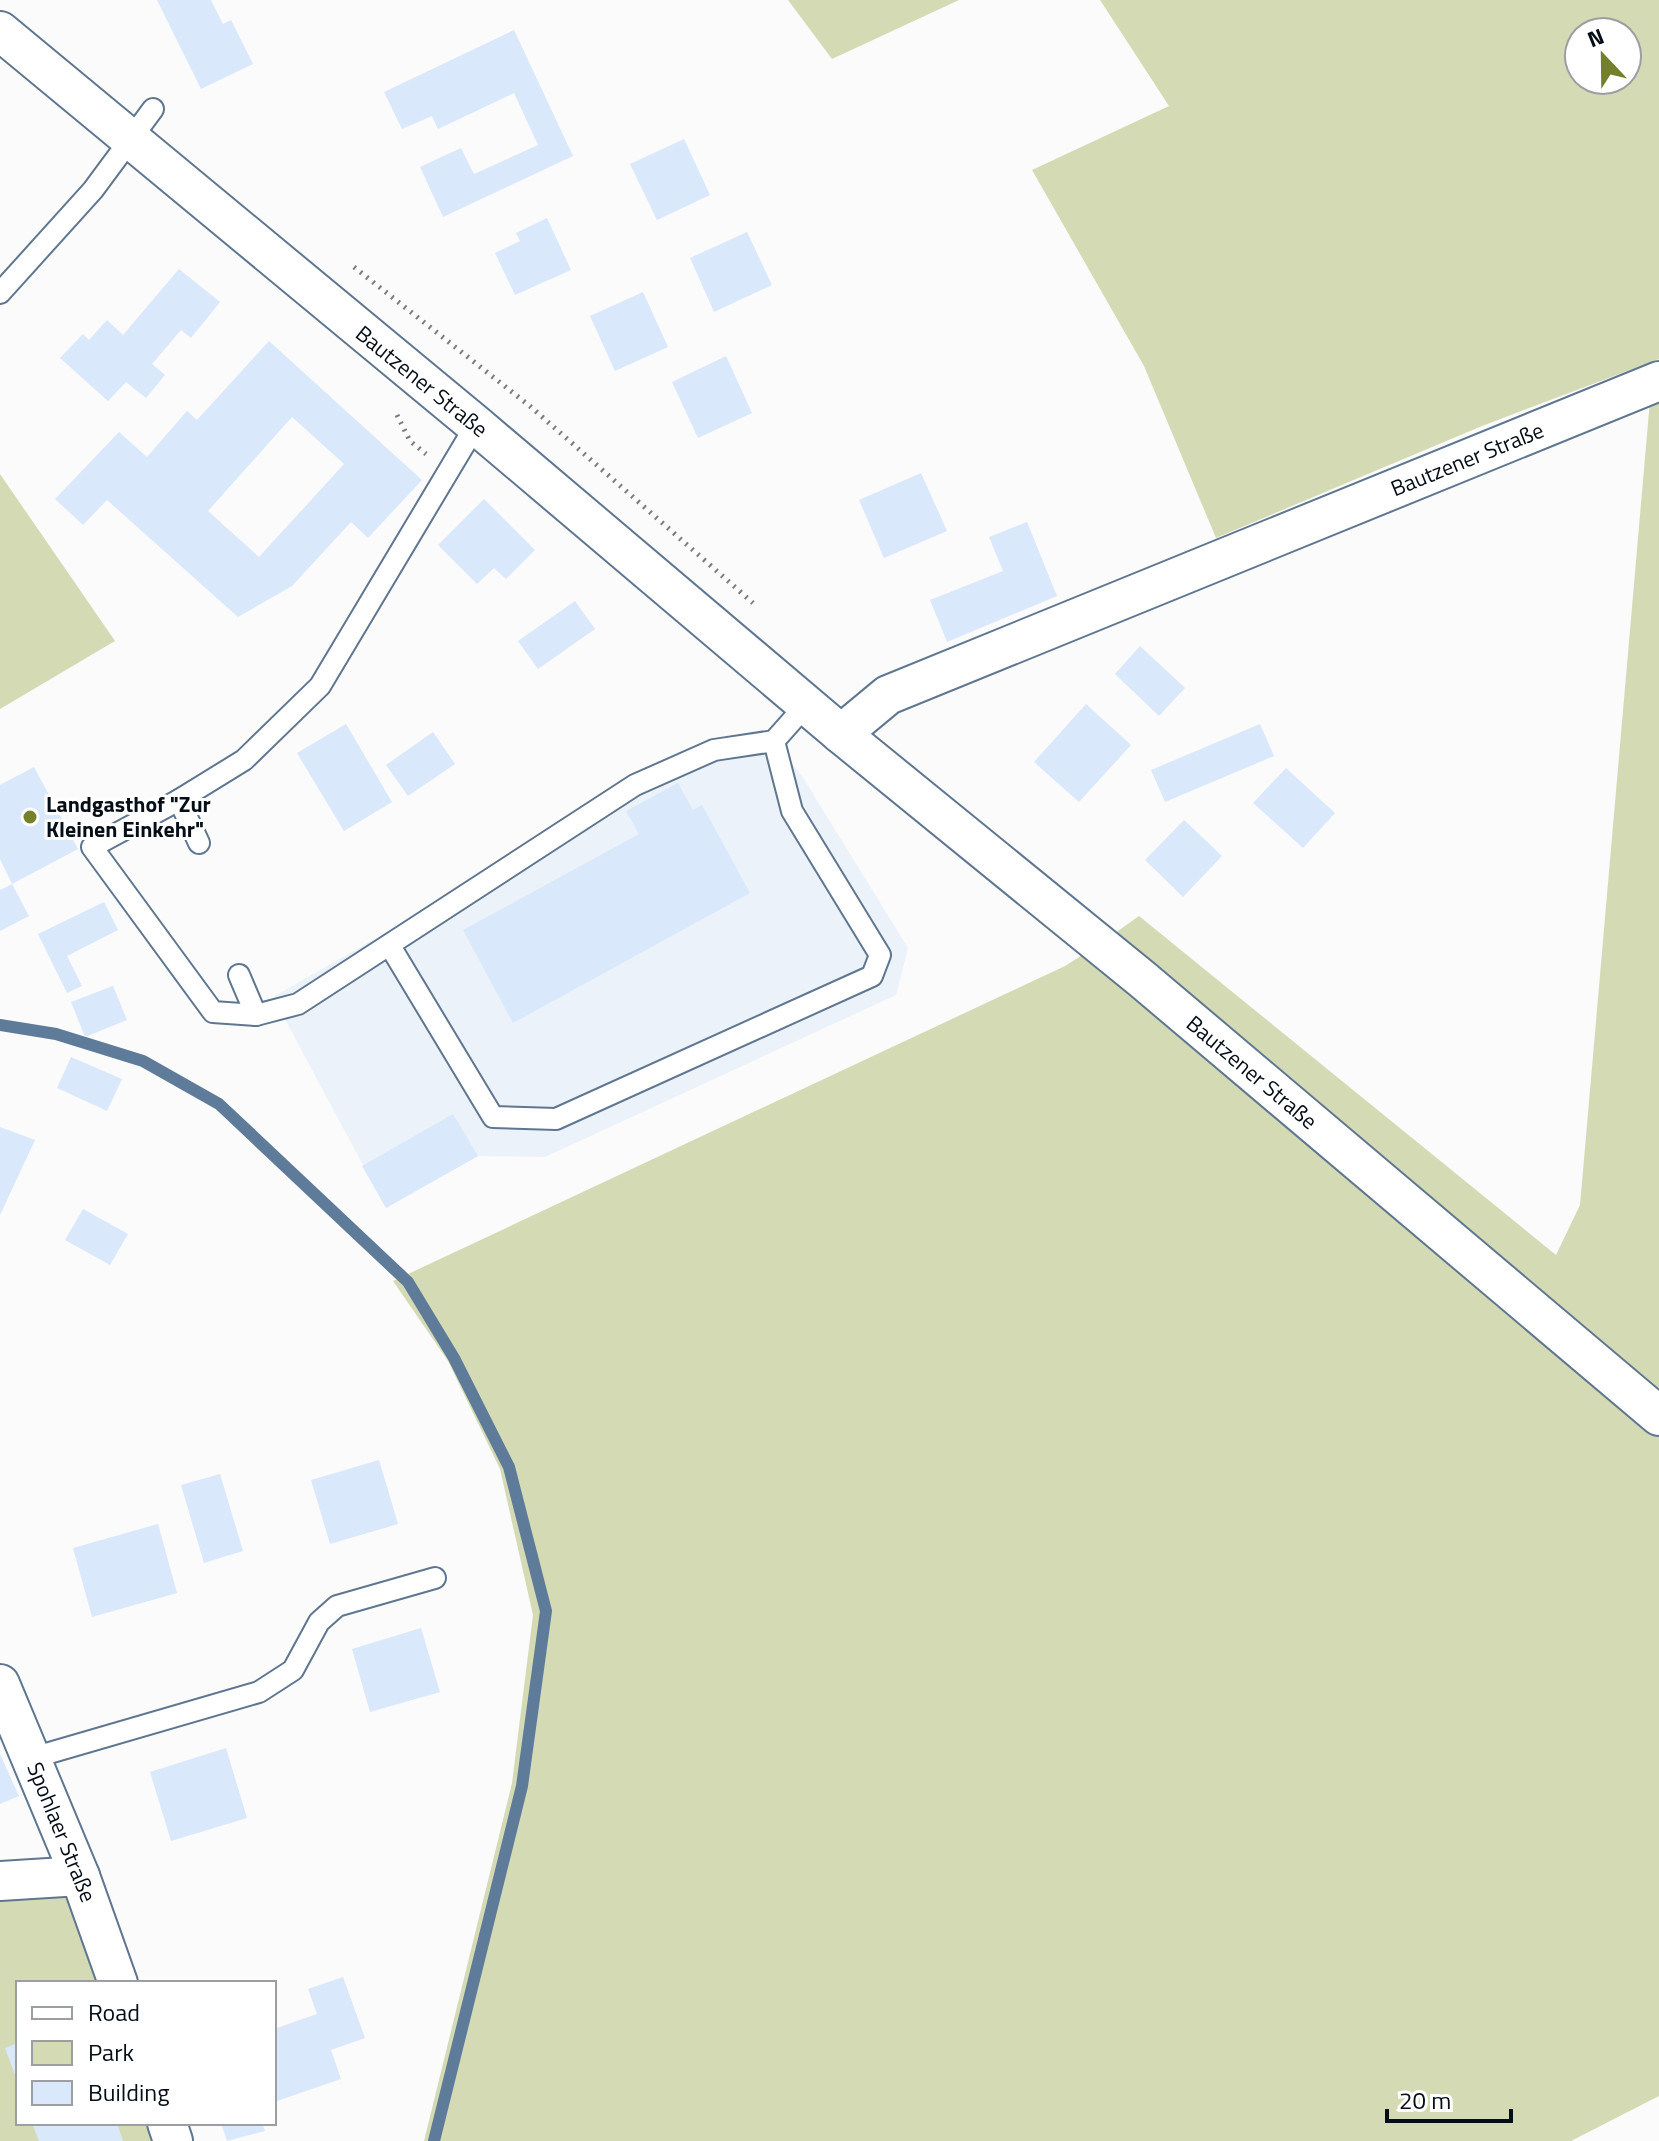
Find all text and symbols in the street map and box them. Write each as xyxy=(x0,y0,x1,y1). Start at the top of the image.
north arrow xyxy=(1563,16,1643,96)
text: N xyxy=(1582,19,1609,56)
street label: Bautzener Straße xyxy=(348,317,496,445)
street label: Bautzener Straße xyxy=(1385,413,1549,505)
place label: Landgasthof "Zur Kleinen Einkehr" xyxy=(46,787,211,846)
marker: Landgasthof "Zur Kleinen Einkehr" xyxy=(21,808,39,826)
street label: Bautzener Straße xyxy=(1179,1007,1325,1137)
street label: Spohlaer Straße xyxy=(18,1757,106,1907)
legend xyxy=(16,1981,276,2125)
text: Road xyxy=(88,1994,140,2030)
text: Park xyxy=(88,2034,134,2070)
scale bar xyxy=(1387,2073,1511,2123)
text: Building xyxy=(88,2074,170,2110)
text: 20 m xyxy=(1399,2082,1451,2118)

